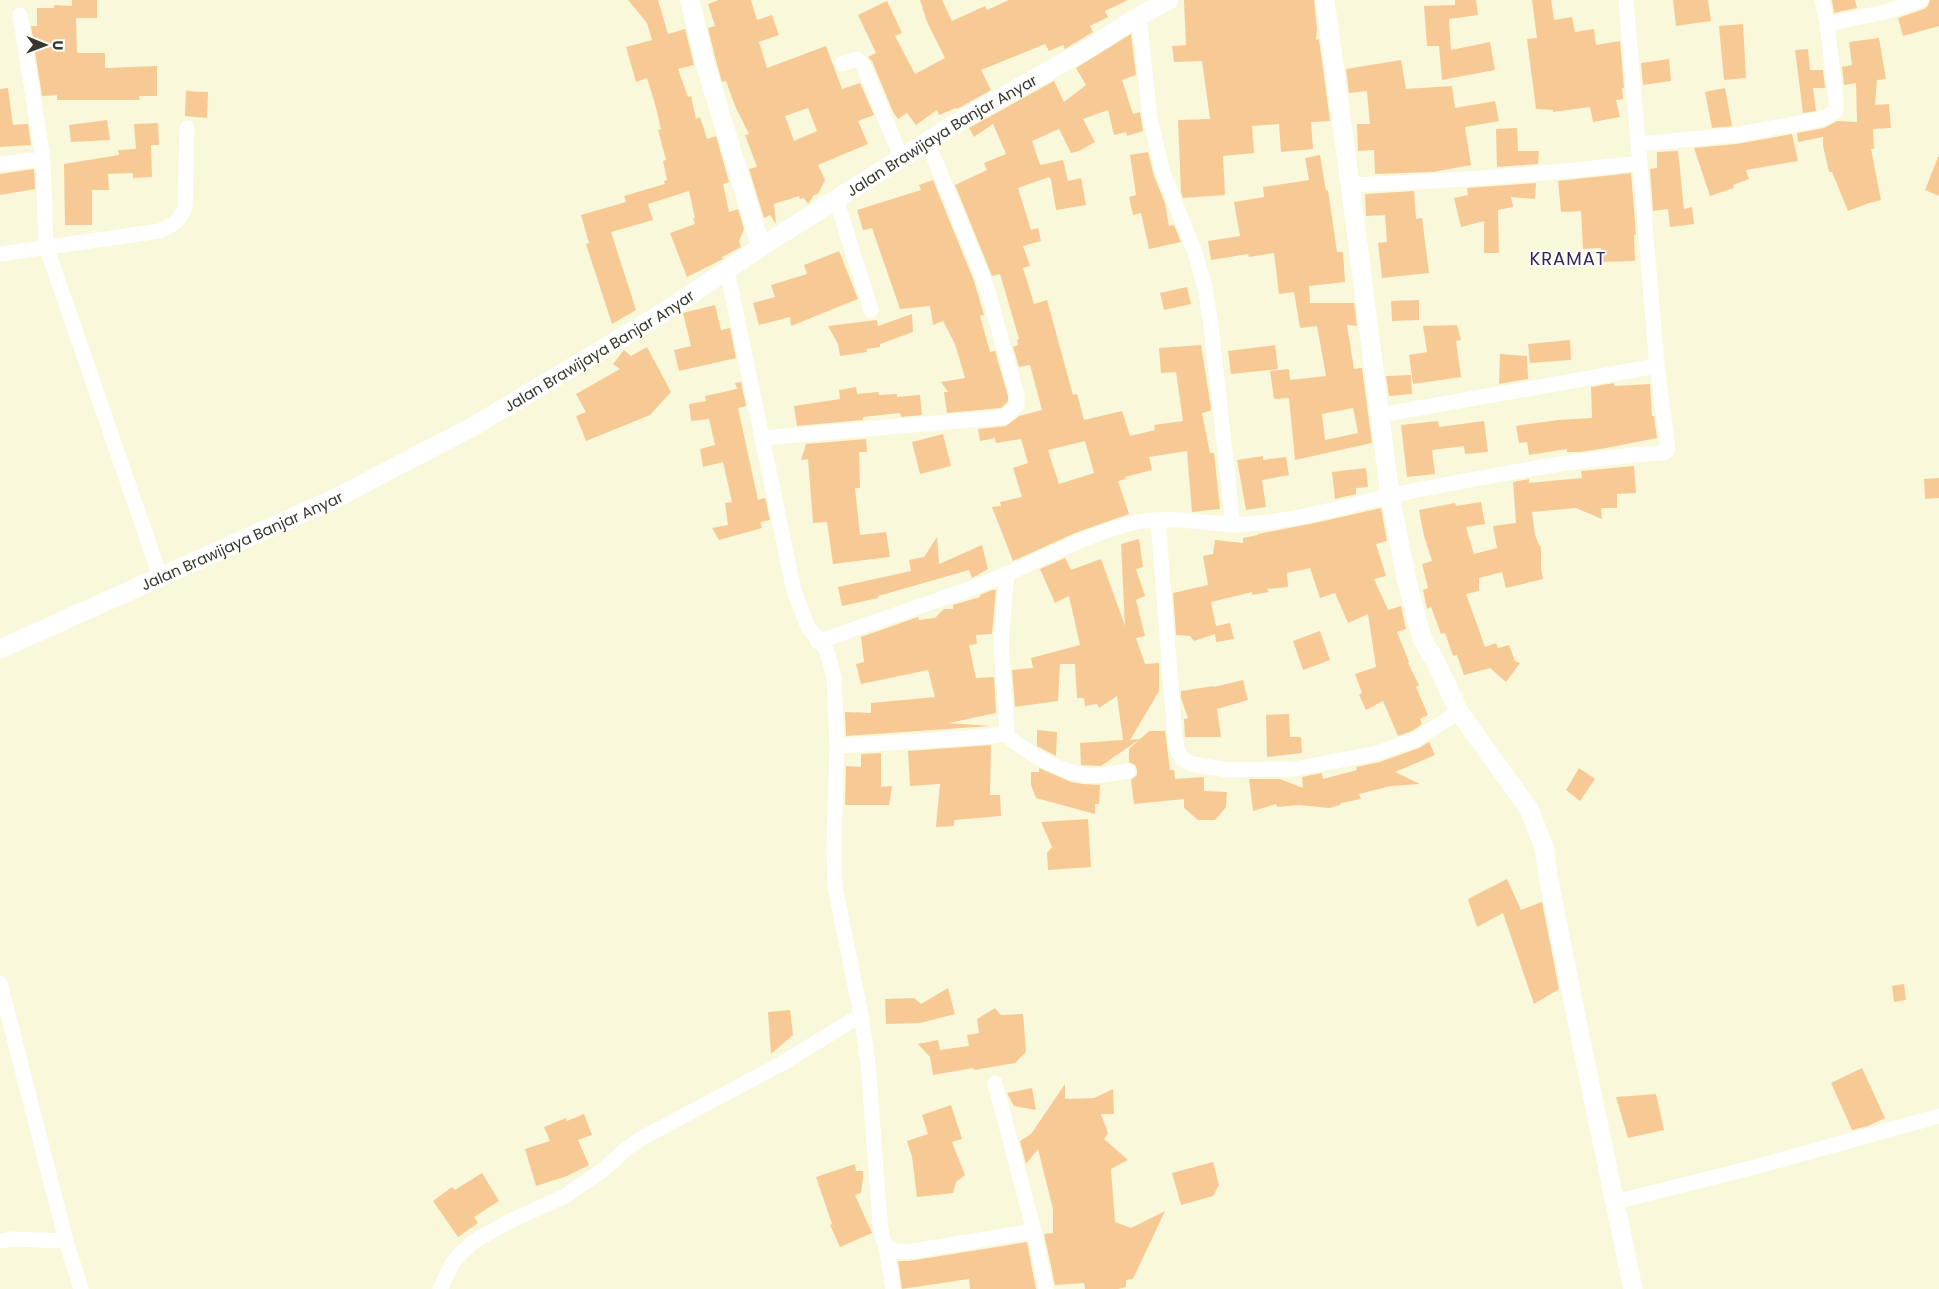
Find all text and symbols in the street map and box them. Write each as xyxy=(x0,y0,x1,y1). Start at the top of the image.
north arrow xyxy=(20,20,70,70)
text: U xyxy=(48,40,68,50)
street label: Jalan Brawijaya Banjar Anyar xyxy=(842,69,1041,201)
district label: KRAMAT xyxy=(1529,246,1607,271)
street label: Jalan Brawijaya Banjar Anyar xyxy=(500,284,699,416)
street label: Jalan Brawijaya Banjar Anyar xyxy=(137,486,347,595)

